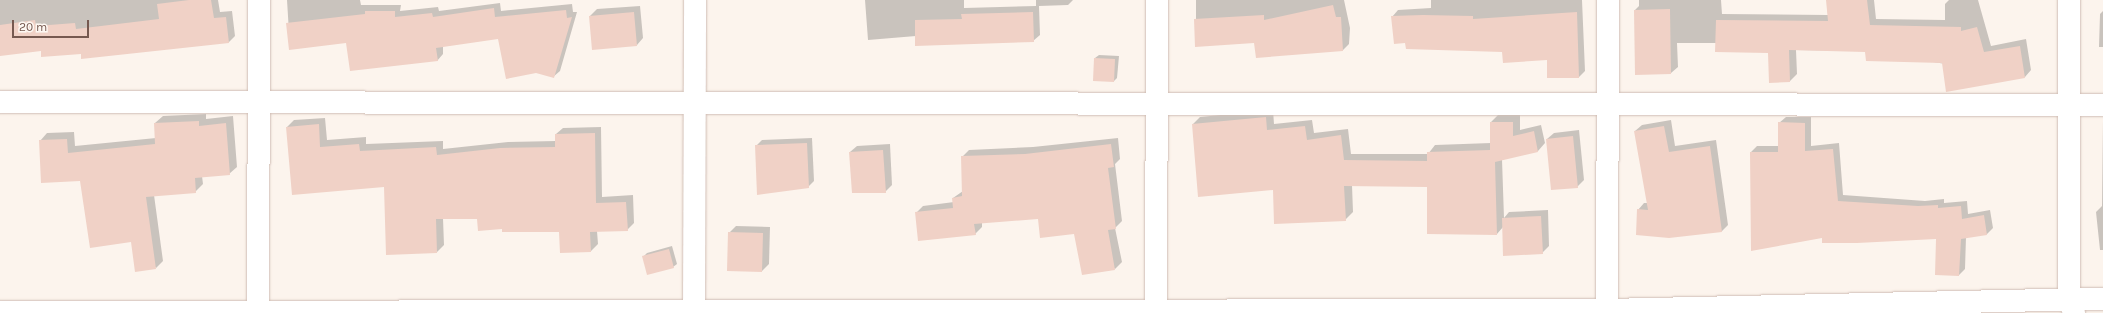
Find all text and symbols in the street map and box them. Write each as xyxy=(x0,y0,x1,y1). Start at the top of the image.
scale bar xyxy=(14,12,91,38)
text: 20 m xyxy=(19,20,47,34)

